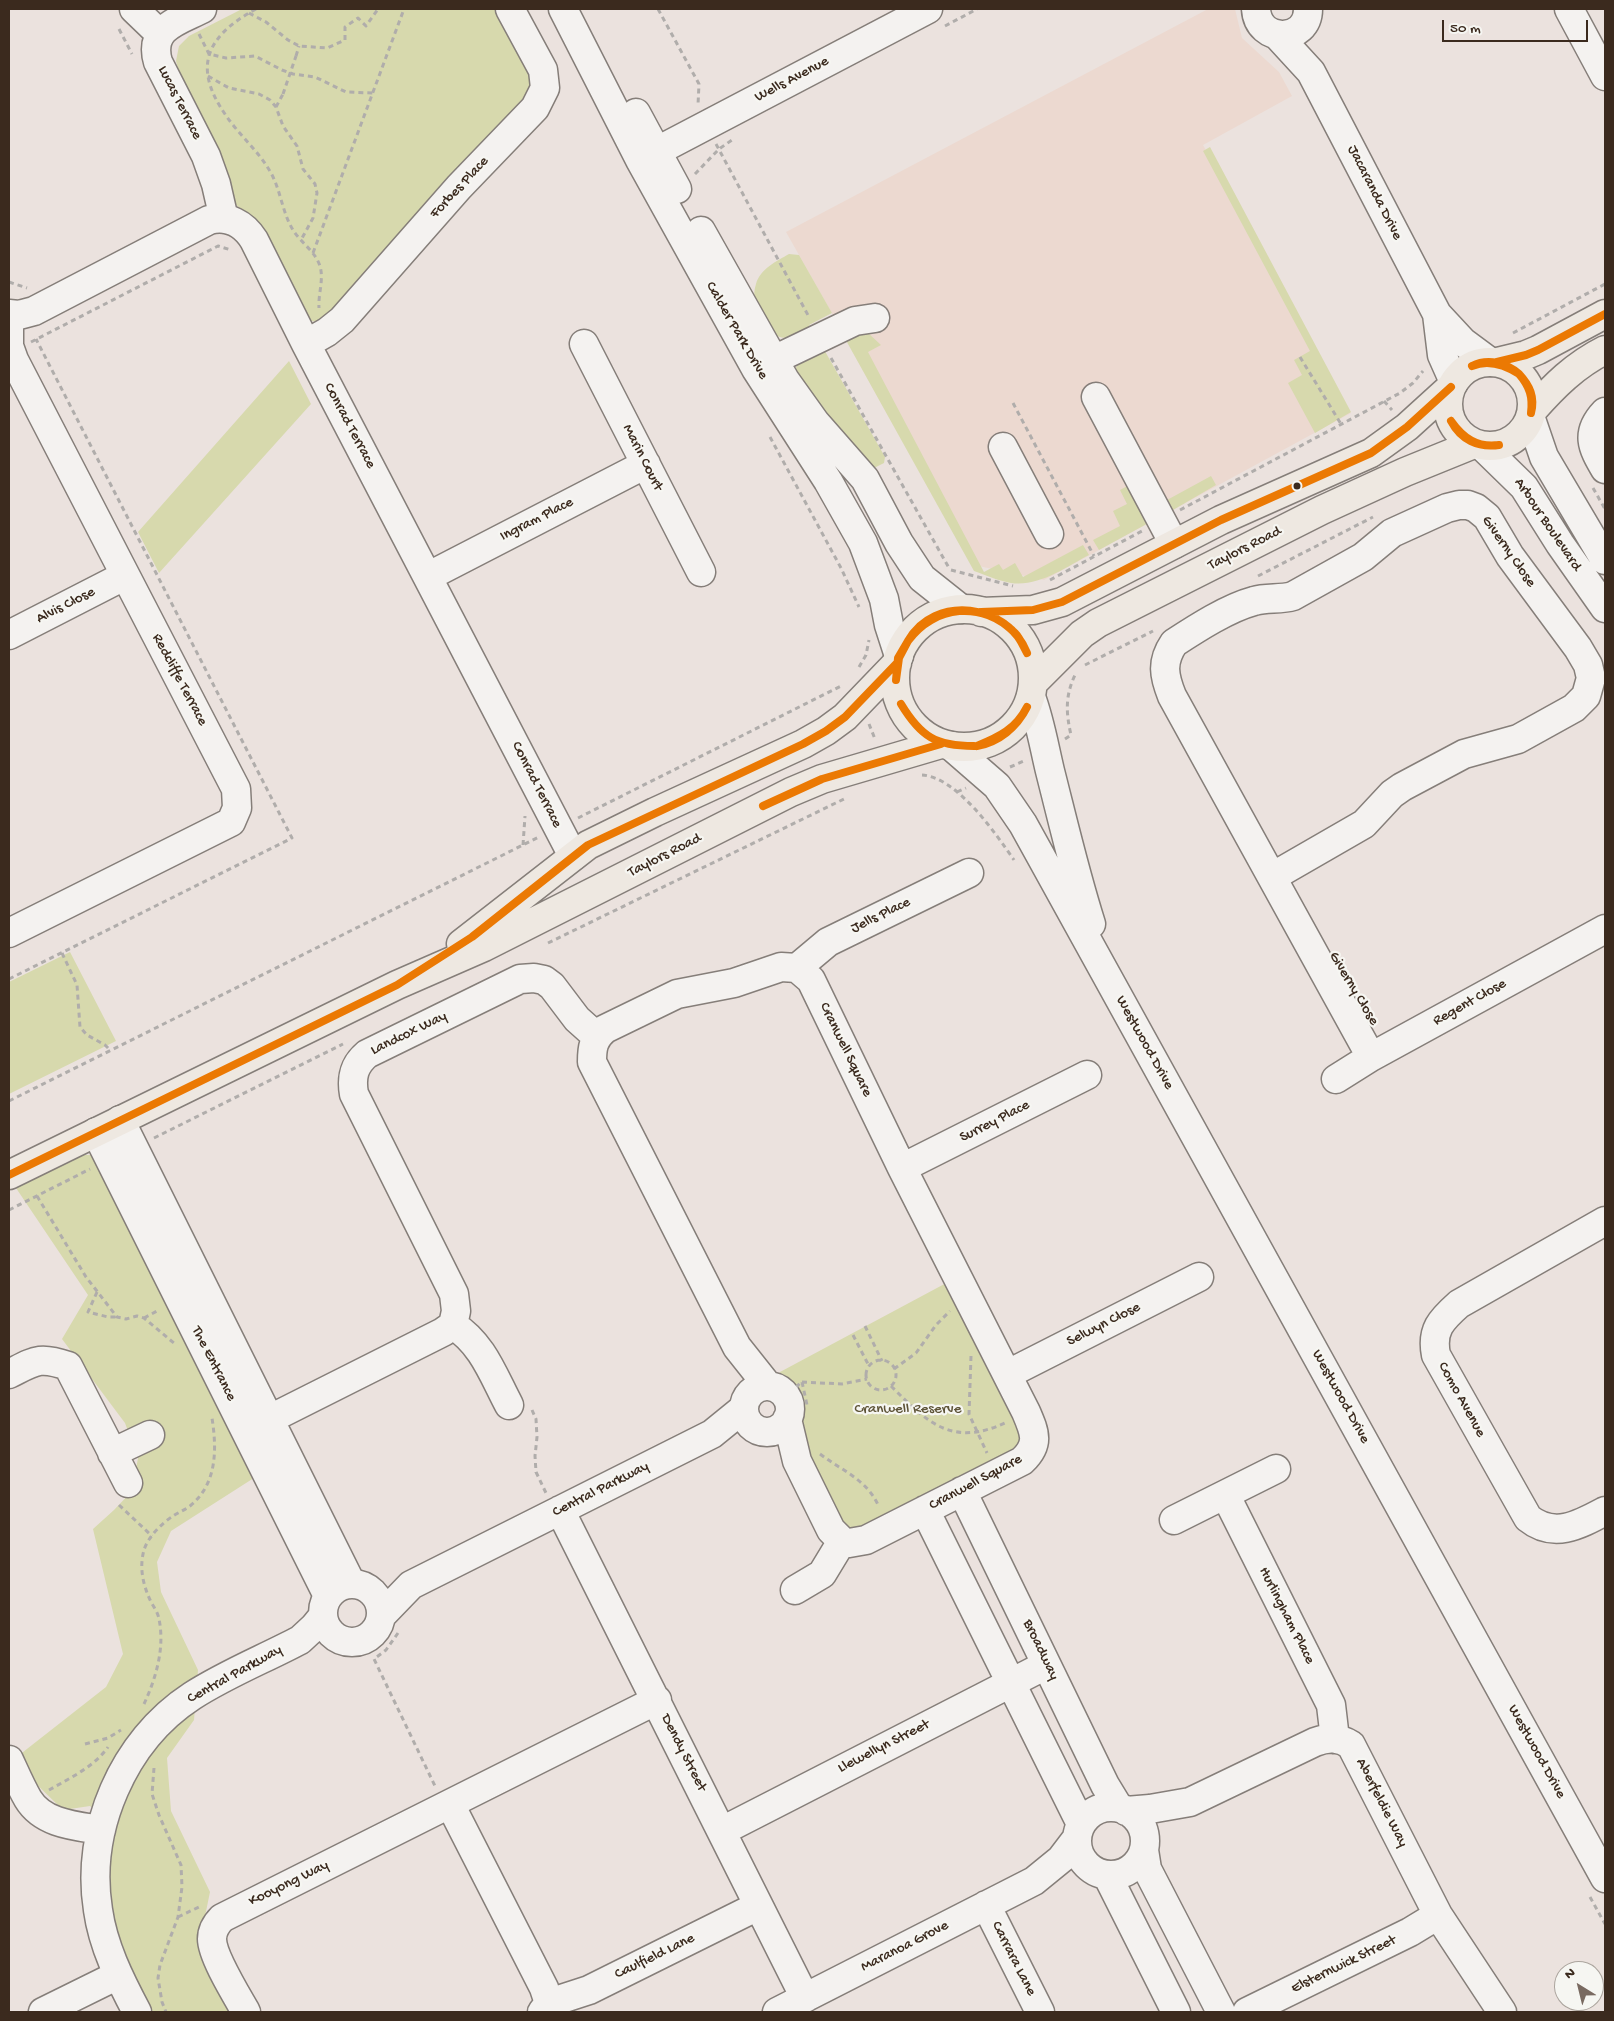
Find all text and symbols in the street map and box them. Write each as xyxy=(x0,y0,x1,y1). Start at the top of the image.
scale bar xyxy=(1444,10,1590,42)
text: 50 m xyxy=(1450,20,1481,38)
street label: Wells Avenue xyxy=(752,53,832,107)
street label: Lucas Terrace xyxy=(153,63,205,143)
street label: Jacaranda Drive xyxy=(1342,143,1406,243)
street label: Forbes Place xyxy=(427,153,493,223)
street label: Calder Park Drive xyxy=(701,279,771,383)
street label: Conrad Terrace xyxy=(319,380,379,472)
street label: Marin Court xyxy=(618,422,666,494)
street label: Arbour Boulevard xyxy=(1509,475,1585,575)
unlabelled marker xyxy=(1292,481,1302,491)
street label: Ingram Place xyxy=(497,494,577,546)
street label: Giverny Close xyxy=(1477,513,1539,591)
street label: Taylors Road xyxy=(1205,523,1285,575)
street label: Alvis Close xyxy=(34,584,98,628)
street label: Redcliffe Terrace xyxy=(147,631,211,729)
street label: Conrad Terrace xyxy=(507,739,565,831)
street label: Taylors Road xyxy=(625,830,705,882)
street label: Jells Place xyxy=(848,894,914,938)
street label: Giverny Close xyxy=(1324,949,1382,1029)
street label: Regent Close xyxy=(1430,975,1510,1031)
street label: Westwood Drive xyxy=(1111,993,1177,1093)
street label: Cranwell Square xyxy=(814,1000,876,1100)
street label: Landcox Way xyxy=(368,1008,450,1060)
street label: Surrey Place xyxy=(957,1097,1033,1147)
street label: Selwyn Close xyxy=(1064,1299,1144,1351)
street label: The Entrance xyxy=(187,1324,239,1404)
street label: Westwood Drive xyxy=(1307,1347,1373,1447)
street label: Como Avenue xyxy=(1433,1359,1489,1441)
park label: Cranwell Reserve xyxy=(855,1401,961,1419)
street label: Cranwell Square xyxy=(926,1451,1026,1515)
street label: Central Parkway xyxy=(550,1458,652,1522)
street label: Hurlingham Place xyxy=(1254,1564,1318,1668)
street label: Broadway xyxy=(1018,1617,1062,1683)
street label: Central Parkway xyxy=(184,1642,286,1708)
street label: Westwood Drive xyxy=(1503,1702,1569,1802)
street label: Dendy Street xyxy=(656,1711,710,1795)
street label: Llewellyn Street xyxy=(835,1716,933,1778)
street label: Aberfeldie Way xyxy=(1351,1756,1411,1850)
street label: Kooyong Way xyxy=(246,1857,332,1911)
street label: Maranoa Grove xyxy=(858,1917,952,1977)
street label: Carrara Lane xyxy=(987,1919,1039,1999)
street label: Caulfield Lane xyxy=(612,1930,698,1984)
street label: Elsternwick Street xyxy=(1289,1932,1399,1998)
north arrow xyxy=(1554,1961,1604,2011)
text: N xyxy=(1562,1965,1579,1984)

